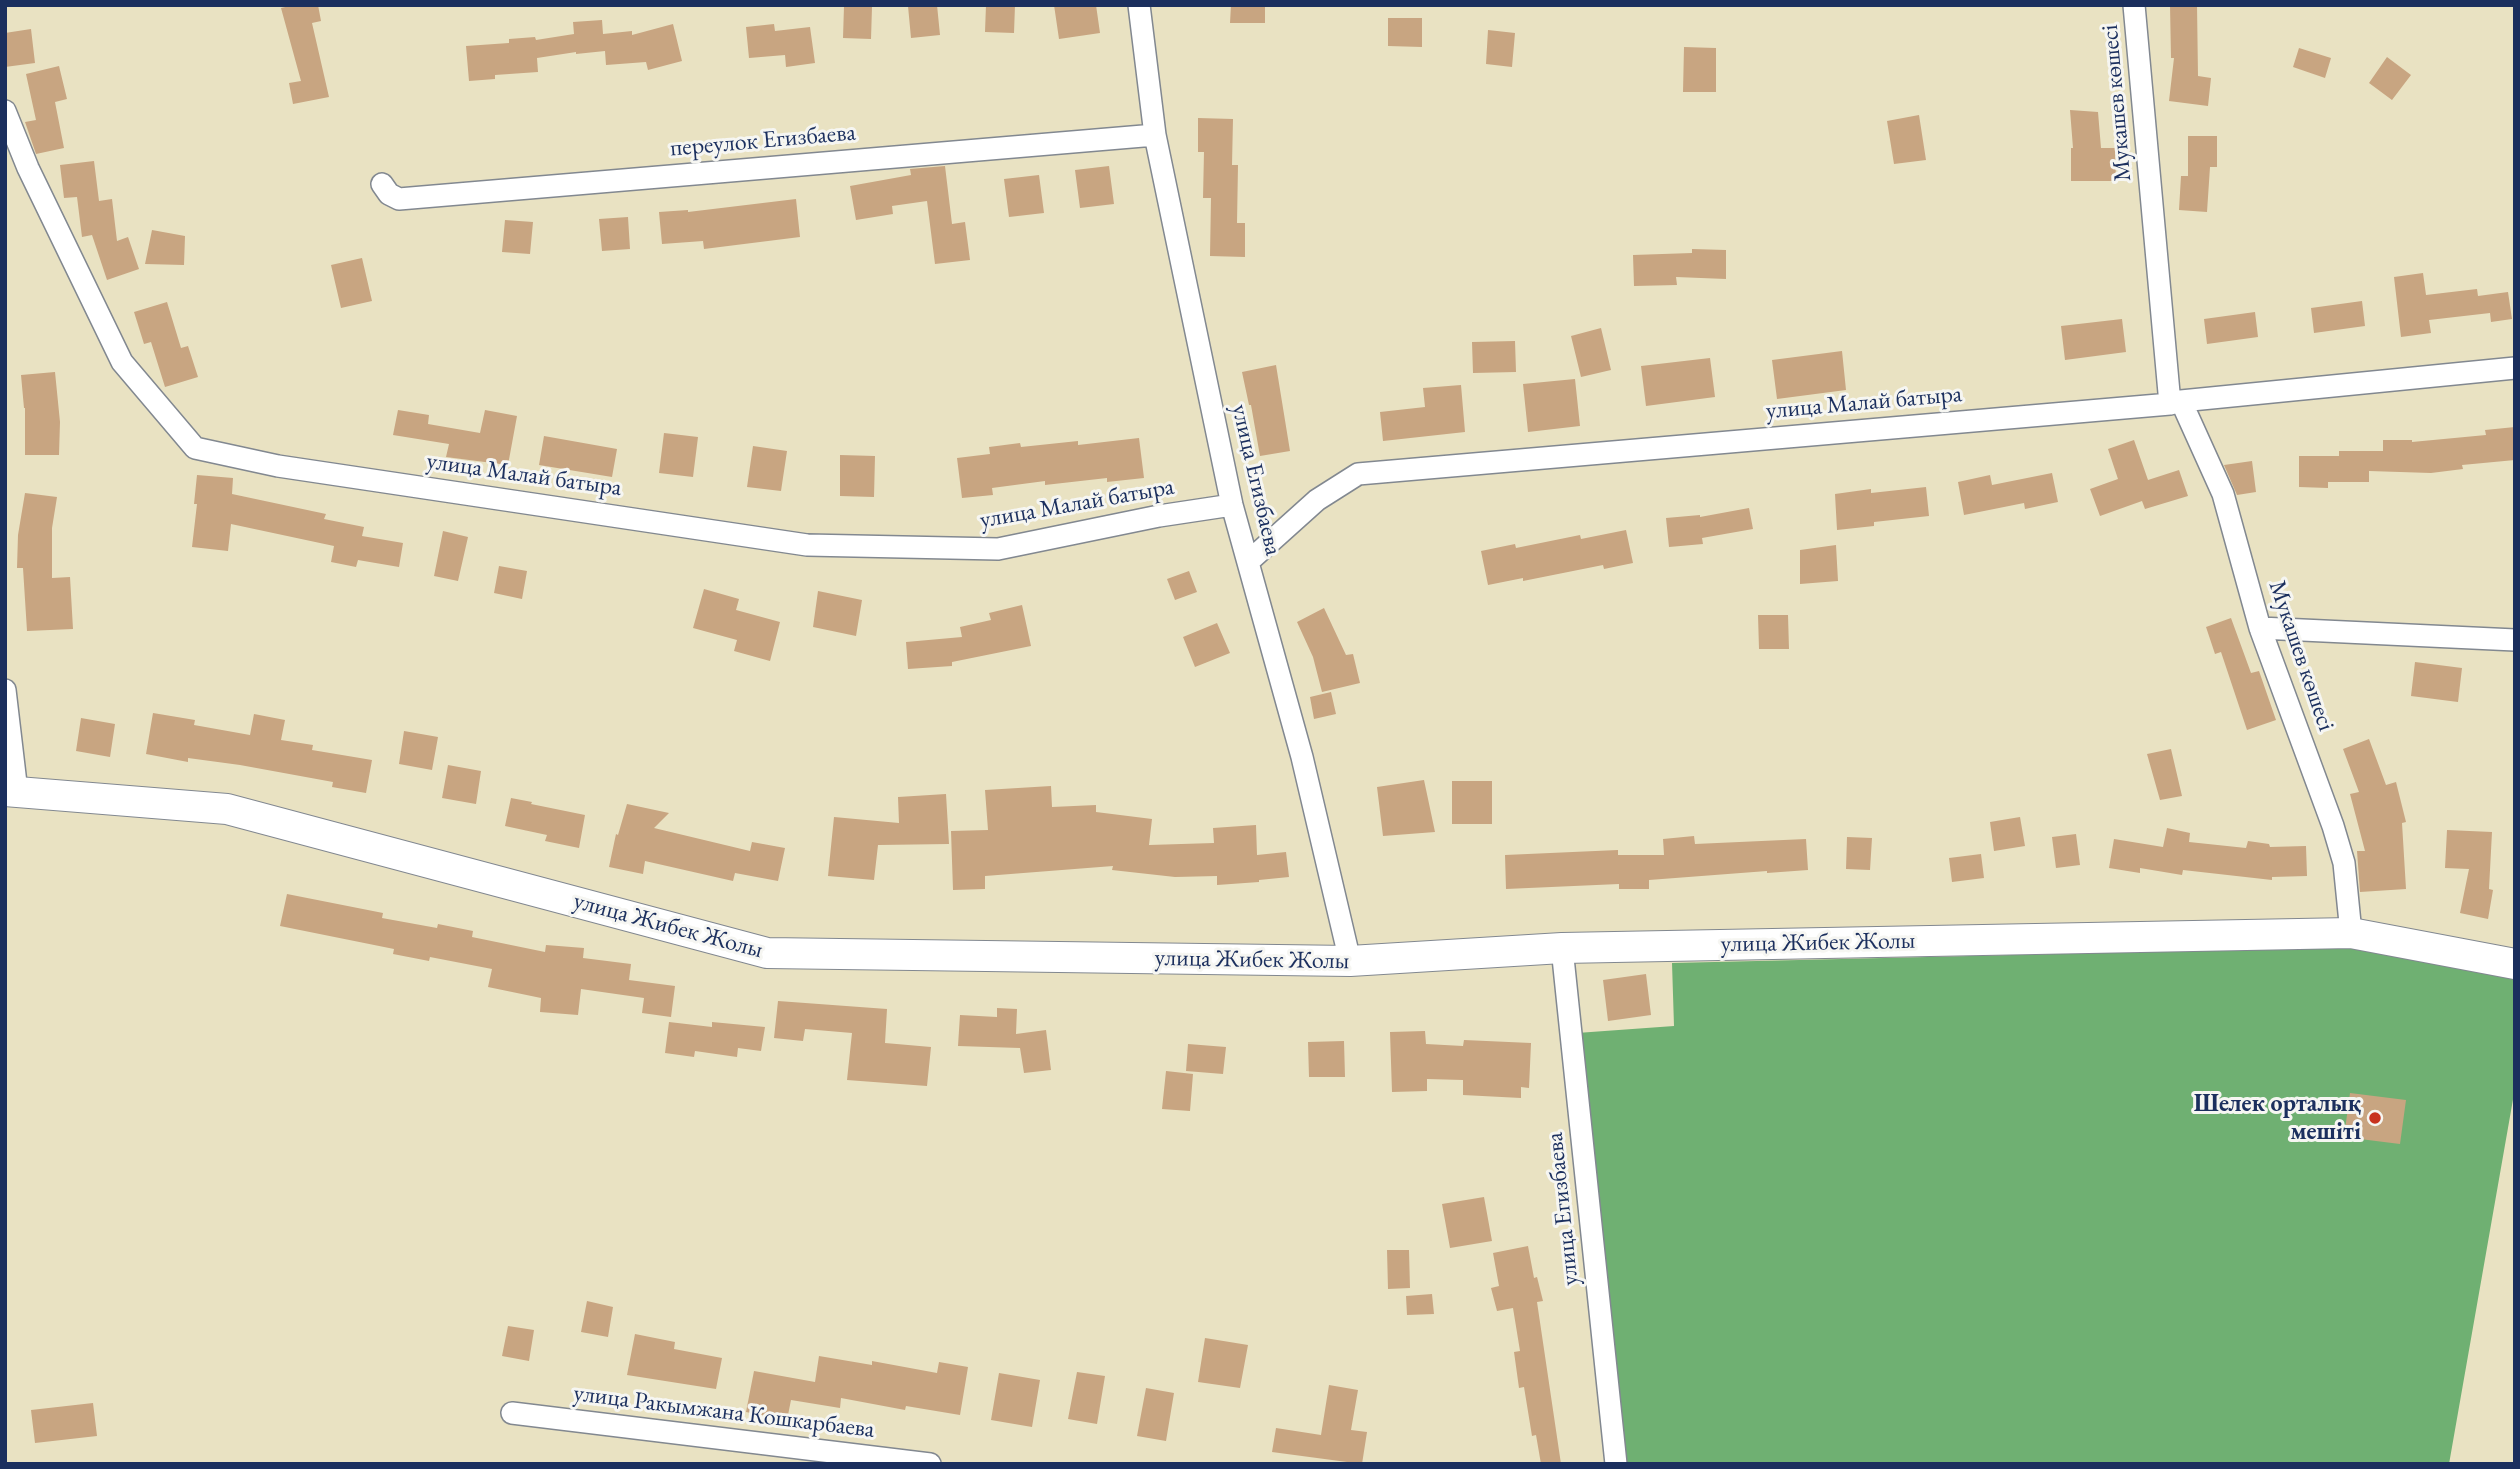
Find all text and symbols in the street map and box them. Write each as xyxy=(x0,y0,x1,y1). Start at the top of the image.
street label: Мукашев көшесі xyxy=(2096,24,2138,182)
street label: переулок Егизбаева xyxy=(669,119,857,163)
street label: улица Малай батыра xyxy=(1765,380,1963,426)
street label: улица Егизбаева xyxy=(1225,402,1287,558)
street label: улица Малай батыра xyxy=(425,447,623,503)
street label: улица Малай батыра xyxy=(978,473,1176,535)
street label: Мукашев көшесі xyxy=(2262,577,2340,735)
street label: улица Жибек Жолы xyxy=(570,887,766,965)
street label: улица Жибек Жолы xyxy=(1720,927,1916,959)
street label: улица Жибек Жолы xyxy=(1154,944,1350,976)
place label: Шелек орталық мешіті xyxy=(2194,1090,2361,1146)
marker: Шелек орталық мешіті xyxy=(2367,1110,2383,1126)
street label: улица Егизбаева xyxy=(1541,1131,1585,1287)
street label: улица Ракымжана Кошкарбаева xyxy=(572,1379,876,1445)

